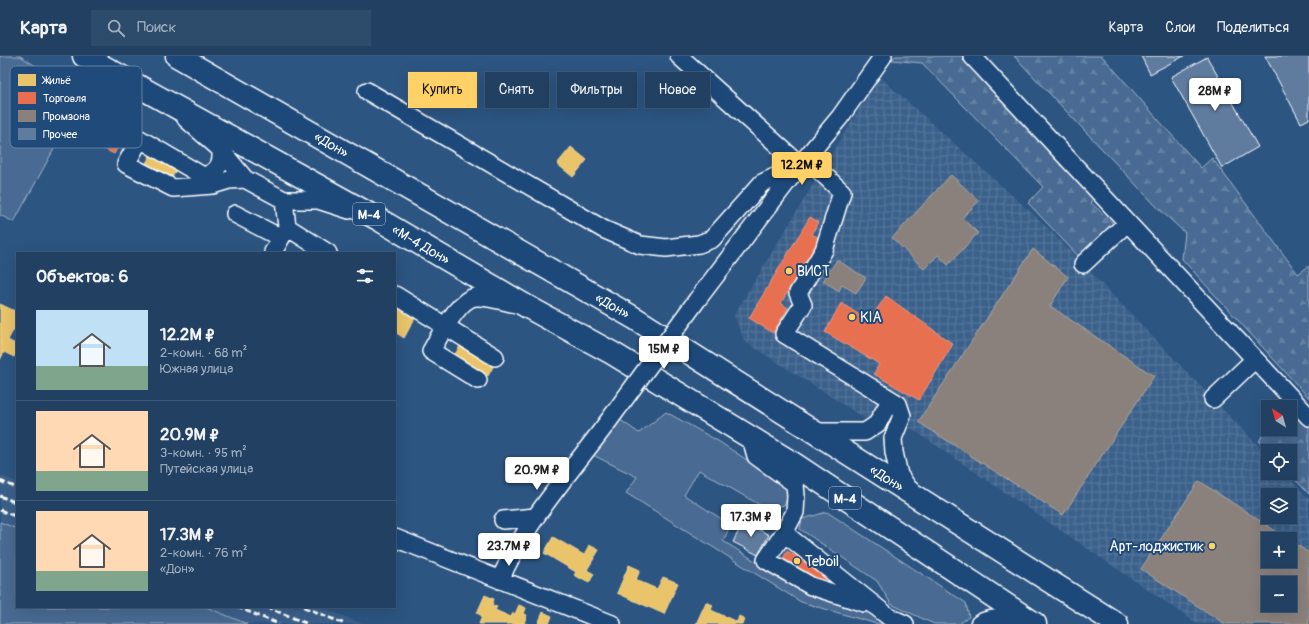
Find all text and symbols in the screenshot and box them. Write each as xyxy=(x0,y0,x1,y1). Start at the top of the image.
search box xyxy=(91,10,371,46)
text: Карта xyxy=(20,16,67,40)
icon: search xyxy=(105,17,127,39)
text: Поиск xyxy=(137,18,176,37)
text: Карта xyxy=(1109,19,1143,36)
text: Слои xyxy=(1165,19,1195,36)
text: Поделиться xyxy=(1217,19,1289,36)
legend xyxy=(10,66,142,148)
chip: Купить xyxy=(408,72,477,108)
chip: Снять xyxy=(485,72,549,108)
chip: Фильтры xyxy=(557,72,637,108)
chip: Новое xyxy=(645,72,710,108)
text: Жильё xyxy=(41,74,71,87)
pin: 28M ₽ xyxy=(1187,78,1243,112)
text: 28M ₽ xyxy=(1198,83,1232,99)
text: Торговля xyxy=(43,92,86,105)
text: Промзона xyxy=(43,110,90,123)
text: Прочее xyxy=(43,128,78,141)
street label: «Дон» xyxy=(311,128,351,162)
pin: 12.2M ₽ xyxy=(765,152,839,186)
text: 12.2M ₽ xyxy=(781,157,823,173)
road number: М-4 xyxy=(353,203,385,225)
street label: «М-4 Дон» xyxy=(389,221,453,268)
place label: ВИСТ xyxy=(797,263,830,280)
icon: filters xyxy=(354,265,376,287)
text: Объектов: 6 xyxy=(36,266,128,287)
marker: ВИСТ xyxy=(784,266,794,276)
street label: «Дон» xyxy=(592,289,633,323)
place label: KIA xyxy=(860,309,881,326)
marker: KIA xyxy=(847,312,857,322)
text: 12.2M ₽ xyxy=(160,324,216,345)
icon: home xyxy=(68,326,116,374)
pin: 15M ₽ xyxy=(636,336,692,370)
text: 15M ₽ xyxy=(648,341,680,357)
text: 2-комн. · 68 m² xyxy=(160,345,247,361)
text: Южная улица xyxy=(160,361,233,377)
north arrow xyxy=(1261,400,1297,436)
map controls xyxy=(1261,400,1297,612)
text: 20.9M ₽ xyxy=(160,424,220,445)
icon: home xyxy=(68,427,116,475)
button: locate xyxy=(1261,444,1297,480)
text: 3-комн. · 95 m² xyxy=(160,445,247,461)
pin: 20.9M ₽ xyxy=(500,457,574,491)
text: Путейская улица xyxy=(160,461,253,477)
street label: «Дон» xyxy=(866,461,907,496)
text: 20.9M ₽ xyxy=(514,462,560,478)
road number: М-4 xyxy=(829,487,861,509)
button: layers xyxy=(1261,488,1297,524)
pin: 17.3M ₽ xyxy=(714,504,788,538)
text: 17.3M ₽ xyxy=(730,509,772,525)
text: 17.3M ₽ xyxy=(160,524,215,545)
icon: home xyxy=(68,527,116,575)
button: + xyxy=(1261,532,1297,568)
pin: 23.7M ₽ xyxy=(472,533,546,567)
text: 23.7M ₽ xyxy=(487,538,531,554)
place label: Арт-лоджистик xyxy=(1110,538,1204,555)
marker: Арт-лоджистик xyxy=(1207,541,1217,551)
text: 2-комн. · 76 m² xyxy=(160,545,248,561)
place label: Teboil xyxy=(805,553,839,570)
marker: Teboil xyxy=(792,556,802,566)
text: «Дон» xyxy=(160,561,194,577)
button: − xyxy=(1261,576,1297,612)

